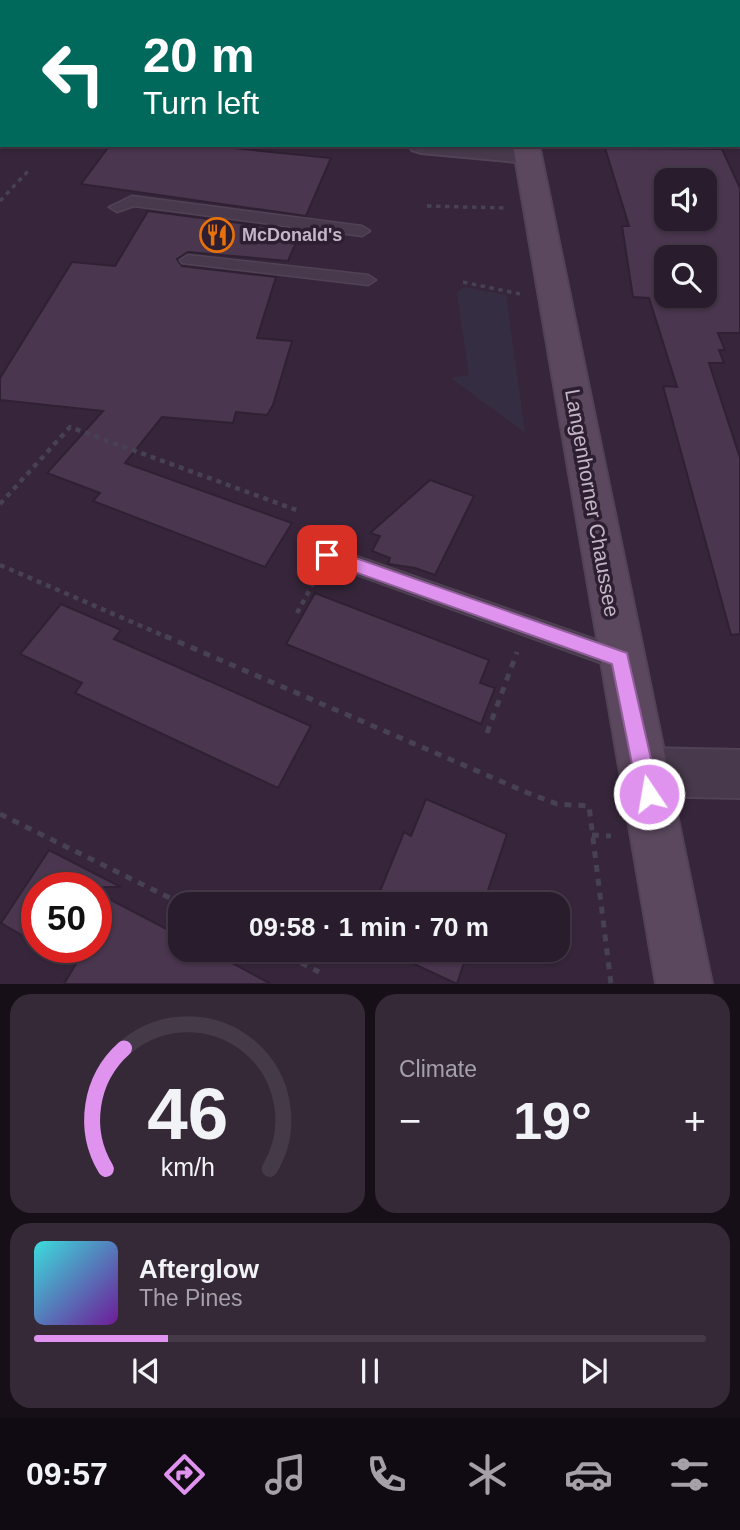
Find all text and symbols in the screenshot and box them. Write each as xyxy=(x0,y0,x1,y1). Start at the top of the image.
icon: left xyxy=(28,28,119,119)
text: 20 m xyxy=(143,28,255,82)
text: Turn left xyxy=(143,85,259,121)
map controls xyxy=(654,168,717,308)
button: sound xyxy=(654,168,717,231)
restaurant icon: McDonald's xyxy=(198,216,236,254)
place label: McDonald's xyxy=(242,225,342,245)
button: search xyxy=(654,245,717,308)
street label: Langenhorner Chaussee xyxy=(561,387,624,619)
pin xyxy=(297,525,357,585)
icon: arrive xyxy=(308,536,346,574)
position arrow xyxy=(612,757,686,831)
speed limit sign: 50 xyxy=(21,872,112,963)
text: 09:58 · 1 min · 70 m xyxy=(249,912,489,942)
text: Climate xyxy=(399,1056,477,1082)
text: 46 xyxy=(147,1074,228,1155)
text: 19° xyxy=(513,1092,592,1150)
text: − xyxy=(399,1100,421,1142)
text: + xyxy=(684,1100,706,1142)
text: km/h xyxy=(160,1153,215,1181)
text: Afterglow xyxy=(139,1254,259,1284)
text: The Pines xyxy=(139,1285,243,1311)
icon: previous xyxy=(127,1352,165,1390)
icon: pause xyxy=(351,1352,389,1390)
icon: next xyxy=(575,1352,613,1390)
icon: directions xyxy=(160,1450,209,1499)
icon: music xyxy=(261,1450,310,1499)
icon: phone xyxy=(362,1450,411,1499)
icon: climate xyxy=(463,1450,512,1499)
icon: car xyxy=(564,1450,613,1499)
icon: filters xyxy=(665,1450,714,1499)
text: 09:57 xyxy=(26,1456,108,1492)

